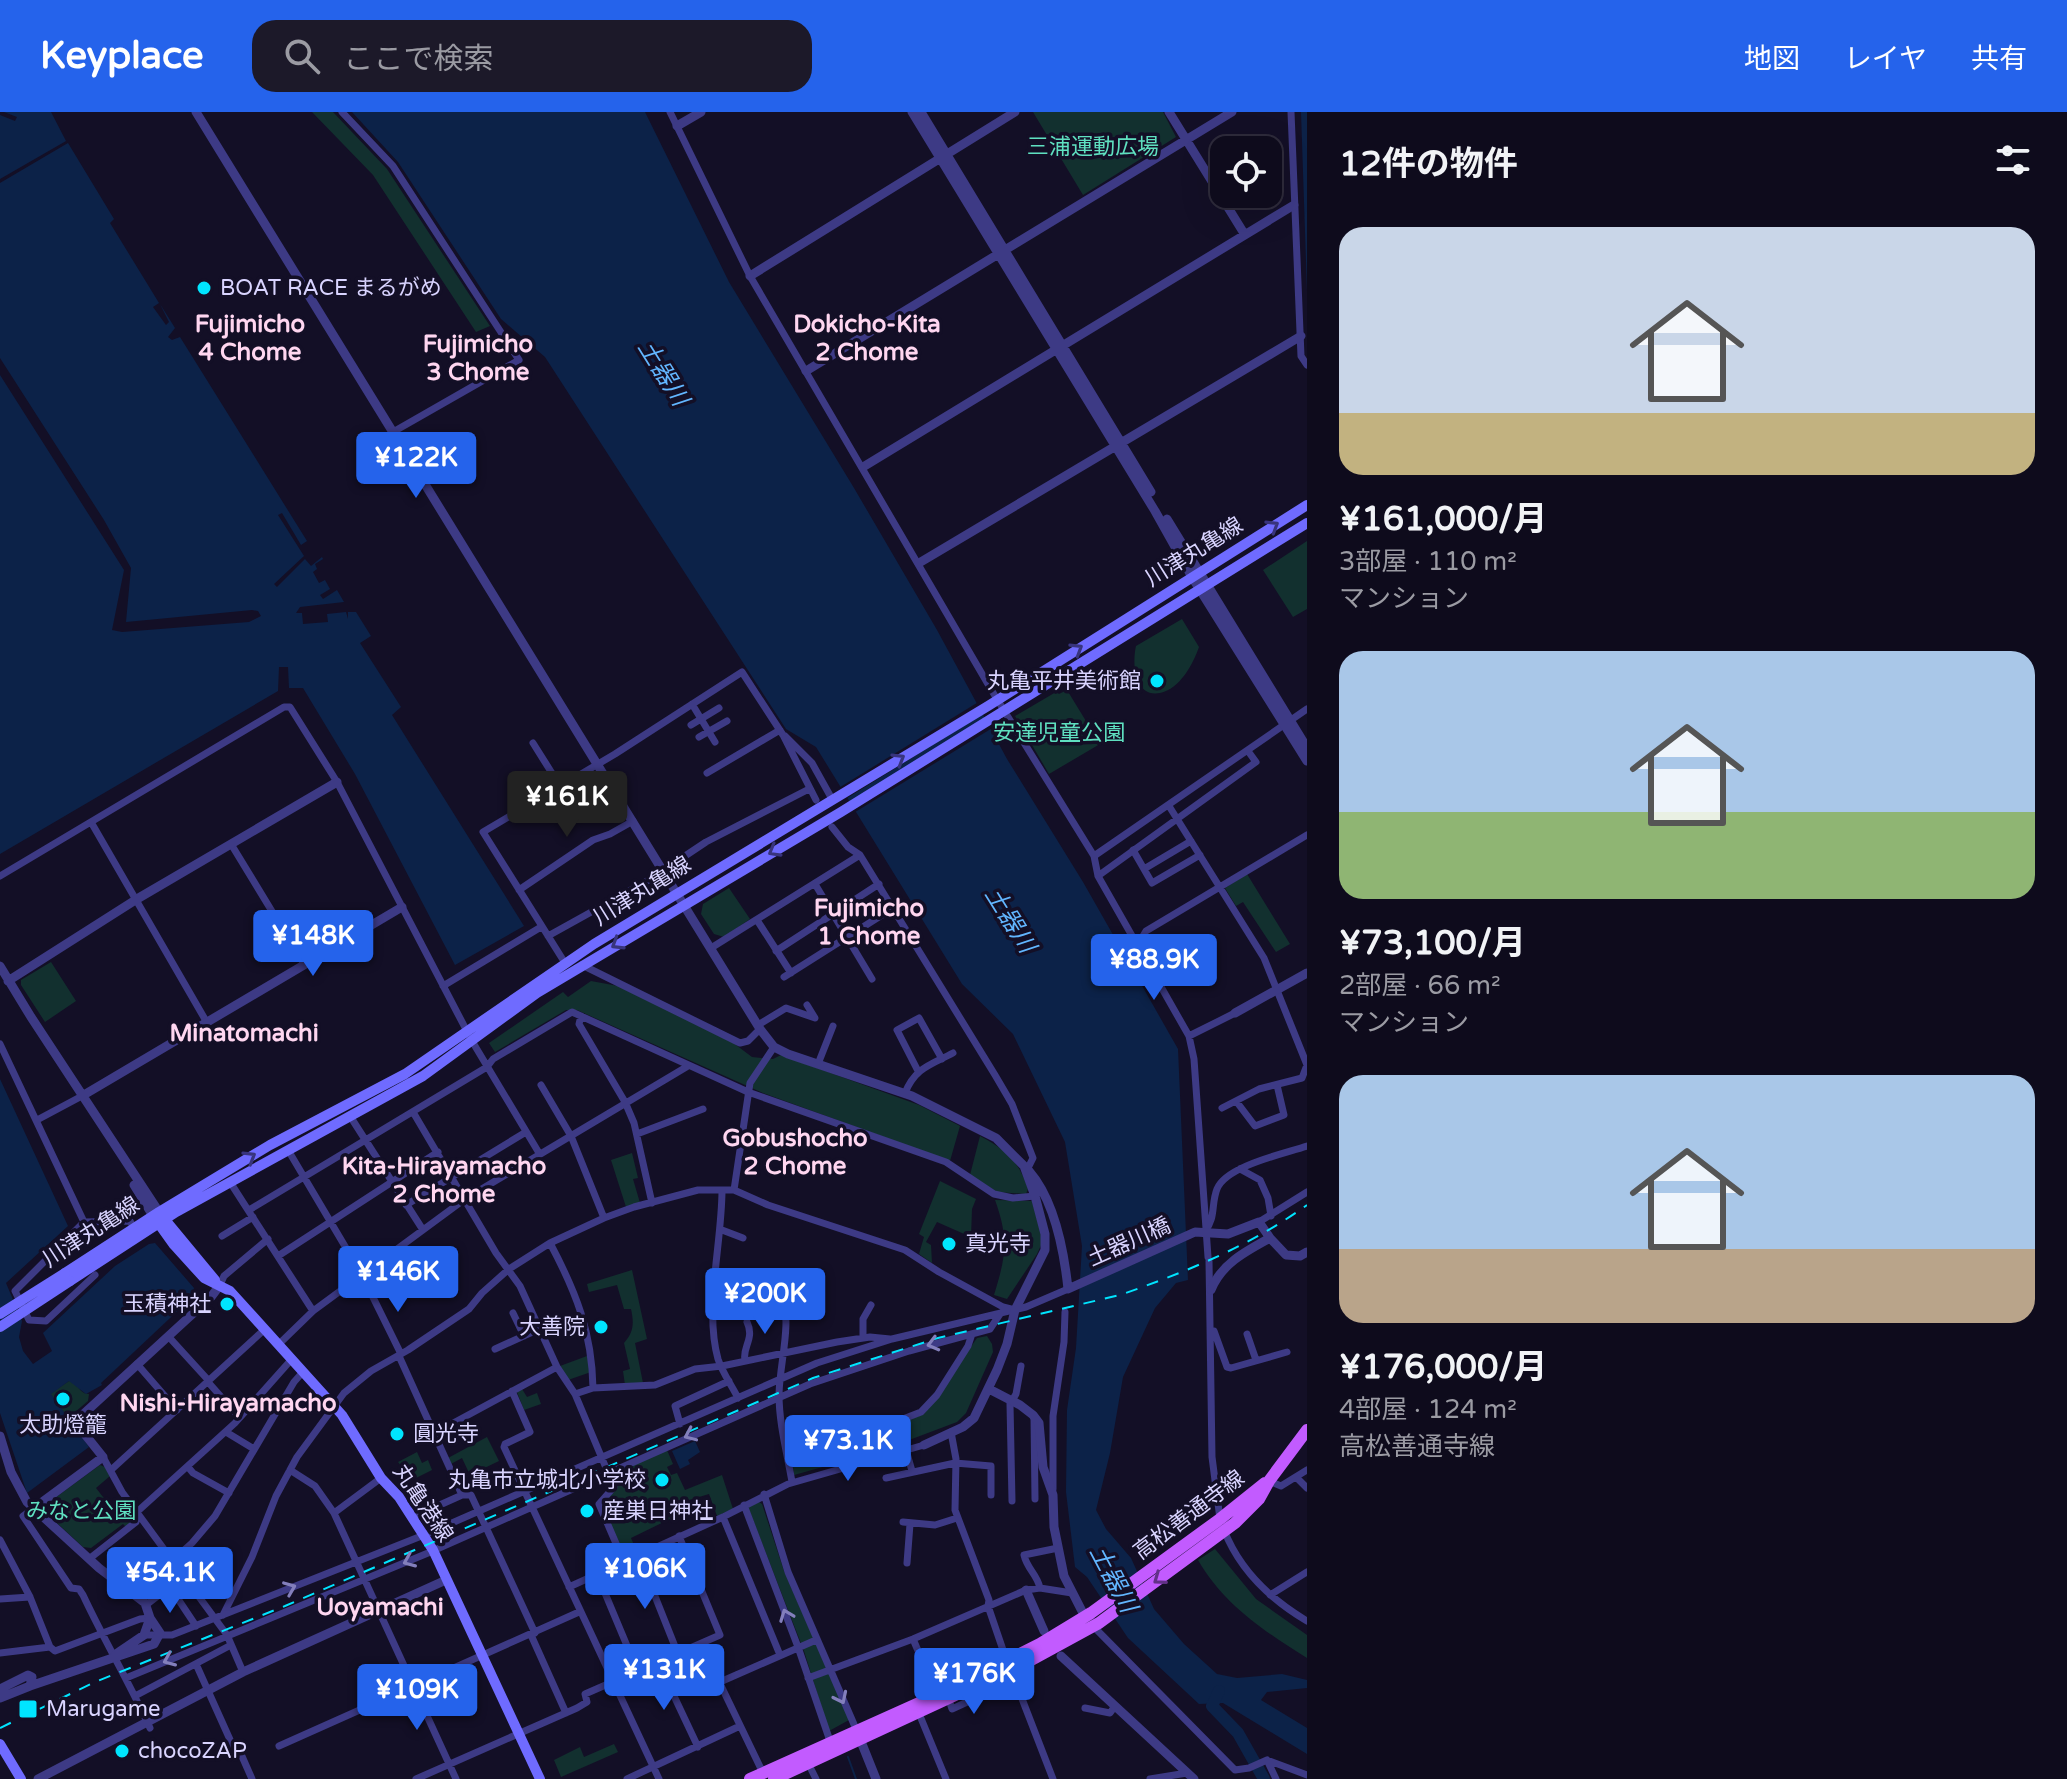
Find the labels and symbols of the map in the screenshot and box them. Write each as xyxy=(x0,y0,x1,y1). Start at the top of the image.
park label: 三浦運動広場 xyxy=(1027,134,1159,160)
place label: BOAT RACE まるがめ xyxy=(220,275,442,301)
marker: BOAT RACE まるがめ xyxy=(195,279,213,297)
district label: Fujimicho 4 Chome xyxy=(195,310,305,367)
district label: Dokicho-Kita 2 Chome xyxy=(793,310,941,367)
district label: Fujimicho 3 Chome xyxy=(423,330,533,387)
water label: 土器川 xyxy=(632,335,696,414)
pin: ¥122K xyxy=(360,432,472,500)
street label: 川津丸亀線 xyxy=(1140,512,1248,592)
one-way arrow xyxy=(1265,520,1279,535)
one-way arrow xyxy=(1068,644,1083,659)
place label: 丸亀平井美術館 xyxy=(987,668,1141,694)
marker: 丸亀平井美術館 xyxy=(1148,672,1166,690)
park label: 安達児童公園 xyxy=(993,720,1125,746)
one-way arrow xyxy=(890,753,905,769)
pin: ¥161K xyxy=(511,771,623,839)
one-way arrow xyxy=(768,841,782,857)
street label: 川津丸亀線 xyxy=(588,851,696,931)
water label: 土器川 xyxy=(979,882,1043,961)
district label: Fujimicho 1 Chome xyxy=(814,894,924,951)
pin: ¥148K xyxy=(257,910,369,978)
one-way arrow xyxy=(611,934,626,949)
pin: ¥88.9K xyxy=(1089,934,1219,1002)
district label: Minatomachi xyxy=(169,1019,319,1048)
district label: Gobushocho 2 Chome xyxy=(722,1124,868,1181)
one-way arrow xyxy=(241,1151,256,1167)
district label: Kita-Hirayamacho 2 Chome xyxy=(342,1152,546,1209)
street label: 川津丸亀線 xyxy=(38,1191,144,1273)
street label: 土器川橋 xyxy=(1084,1212,1174,1272)
place label: 真光寺 xyxy=(965,1231,1031,1257)
marker: 真光寺 xyxy=(940,1235,958,1253)
pin: ¥146K xyxy=(342,1246,454,1314)
pin: ¥200K xyxy=(709,1268,821,1336)
place label: 玉積神社 xyxy=(123,1291,211,1317)
marker: 玉積神社 xyxy=(218,1295,236,1313)
place label: 大善院 xyxy=(519,1314,585,1340)
marker: 大善院 xyxy=(592,1318,610,1336)
one-way arrow xyxy=(927,1335,941,1352)
district label: Nishi-Hirayamacho xyxy=(120,1389,336,1418)
marker: 太助燈籠 xyxy=(54,1390,72,1408)
place label: 太助燈籠 xyxy=(19,1412,107,1438)
pin: ¥73.1K xyxy=(783,1415,913,1483)
place label: 圓光寺 xyxy=(413,1421,479,1447)
marker: 圓光寺 xyxy=(388,1425,406,1443)
one-way arrow xyxy=(684,1426,698,1442)
street label: 丸亀港線 xyxy=(388,1459,458,1547)
street label: 高松善通寺線 xyxy=(1128,1465,1250,1565)
place label: 丸亀市立城北小学校 xyxy=(448,1467,646,1493)
marker: 丸亀市立城北小学校 xyxy=(653,1471,671,1489)
park label: みなと公園 xyxy=(26,1498,136,1524)
place label: 産巣日神社 xyxy=(603,1498,713,1524)
marker: 産巣日神社 xyxy=(578,1502,596,1520)
water label: 土器川 xyxy=(1083,1540,1144,1620)
pin: ¥106K xyxy=(589,1543,701,1611)
pin: ¥54.1K xyxy=(105,1547,235,1615)
one-way arrow xyxy=(403,1551,417,1567)
one-way arrow xyxy=(1153,1570,1168,1584)
one-way arrow xyxy=(282,1581,296,1598)
district label: Uoyamachi xyxy=(316,1593,444,1622)
one-way arrow xyxy=(779,1608,796,1622)
pin: ¥131K xyxy=(608,1644,720,1712)
pin: ¥176K xyxy=(918,1648,1030,1716)
one-way arrow xyxy=(163,1650,177,1666)
pin: ¥109K xyxy=(361,1664,473,1732)
one-way arrow xyxy=(831,1689,847,1704)
place label: Marugame xyxy=(46,1696,160,1722)
marker: Marugame xyxy=(17,1698,39,1720)
place label: chocoZAP xyxy=(138,1738,247,1764)
marker: chocoZAP xyxy=(113,1742,131,1760)

